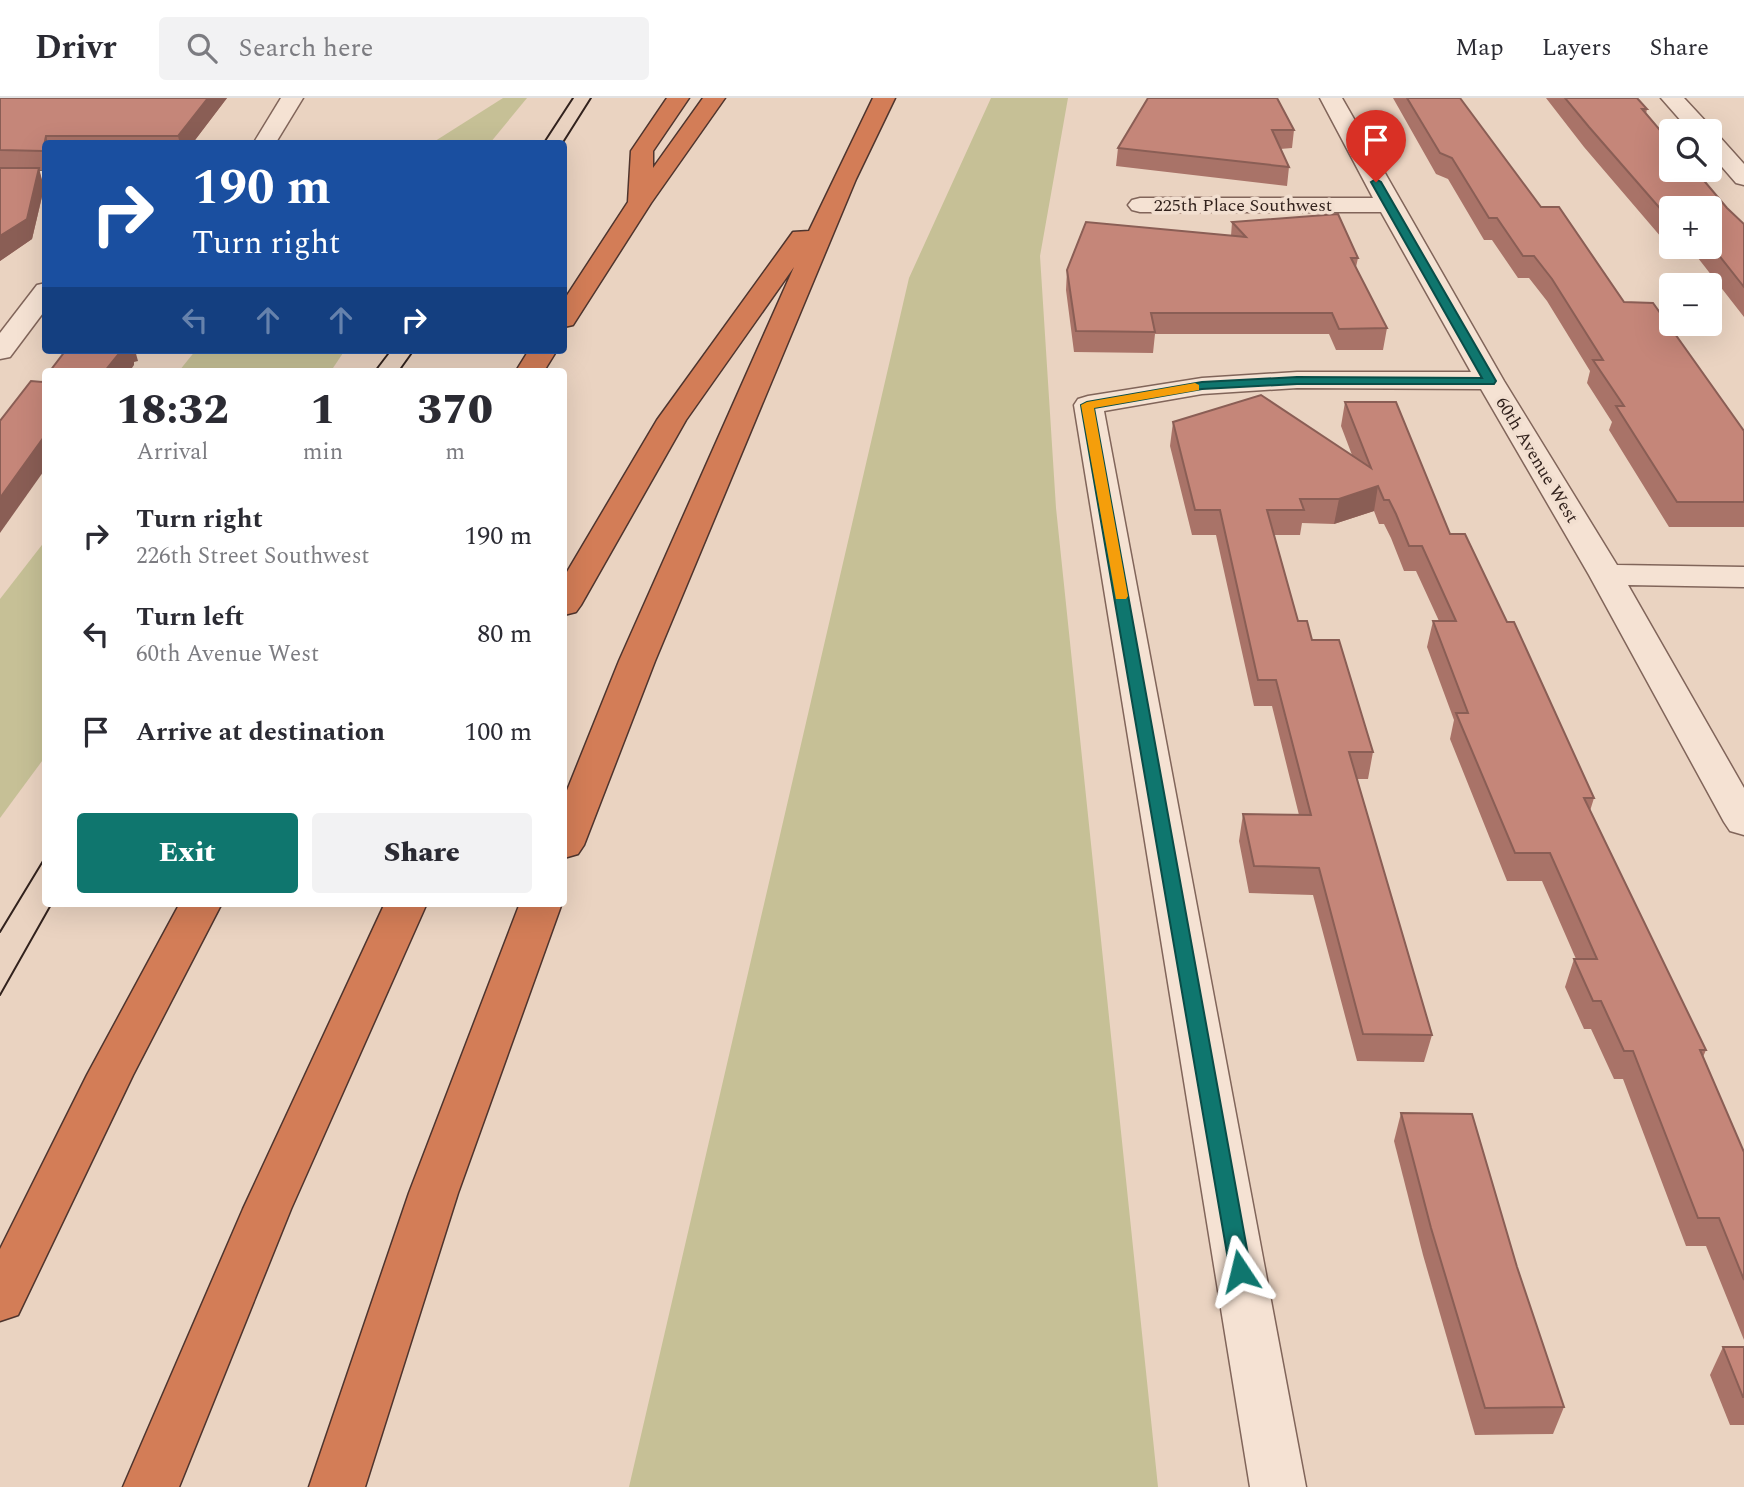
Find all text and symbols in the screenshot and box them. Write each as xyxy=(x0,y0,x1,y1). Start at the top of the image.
search box xyxy=(159,17,649,80)
text: Drivr xyxy=(35,23,117,73)
text: Search here xyxy=(239,28,373,68)
icon: search xyxy=(183,29,221,67)
text: Map xyxy=(1455,30,1504,66)
text: Layers xyxy=(1542,30,1612,66)
text: Share xyxy=(1650,30,1709,66)
pin xyxy=(1346,110,1406,182)
map controls xyxy=(1659,119,1722,336)
button: search xyxy=(1659,119,1722,182)
icon: arrive xyxy=(1357,121,1395,159)
text: 190 m xyxy=(192,151,331,226)
icon: right xyxy=(77,168,168,259)
street label: 225th Place Southwest xyxy=(1154,192,1332,219)
button: + xyxy=(1659,196,1722,259)
text: Turn right xyxy=(192,219,340,268)
button: − xyxy=(1659,273,1722,336)
icon: left xyxy=(176,301,214,339)
icon: ahead xyxy=(249,301,287,339)
icon: ahead xyxy=(322,301,360,339)
icon: right xyxy=(395,301,433,339)
text: 18:32 xyxy=(116,379,229,442)
text: 1 xyxy=(310,379,336,442)
text: 370 xyxy=(417,379,493,442)
street label: 60th Avenue West xyxy=(1489,392,1585,528)
text: Arrival xyxy=(137,435,208,470)
text: min xyxy=(303,435,343,470)
text: m xyxy=(445,435,465,470)
text: Turn right xyxy=(136,499,263,539)
text: 190 m xyxy=(464,516,532,556)
icon: right xyxy=(77,517,115,555)
text: 226th Street Southwest xyxy=(136,539,369,574)
text: Turn left xyxy=(136,597,244,637)
text: 80 m xyxy=(477,614,532,654)
icon: left xyxy=(77,615,115,653)
text: 60th Avenue West xyxy=(136,637,319,672)
text: Arrive at destination xyxy=(136,712,385,752)
text: 100 m xyxy=(464,712,532,752)
icon: arrive xyxy=(77,713,115,751)
button: Exit xyxy=(77,813,298,893)
button: Share xyxy=(312,813,532,893)
position arrow xyxy=(1203,1234,1277,1308)

